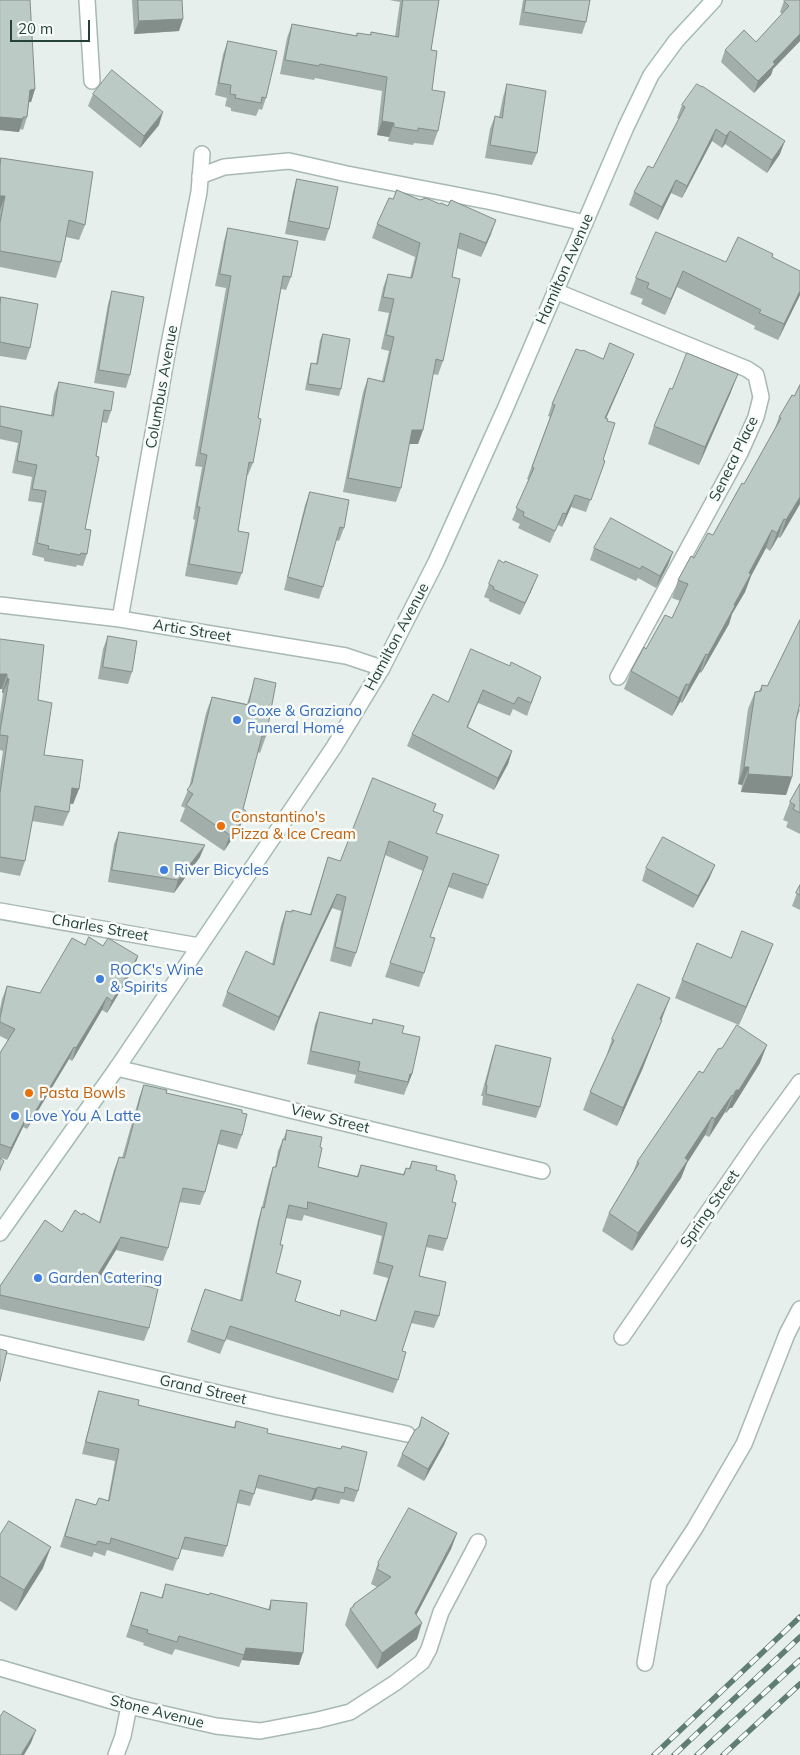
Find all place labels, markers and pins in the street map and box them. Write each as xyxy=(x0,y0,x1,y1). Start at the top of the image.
place label: Coxe & Graziano Funeral Home xyxy=(247,702,362,737)
marker: Coxe & Graziano Funeral Home xyxy=(231,714,243,726)
place label: Constantino's Pizza & Ice Cream xyxy=(231,808,356,843)
marker: Constantino's Pizza & Ice Cream xyxy=(215,820,227,832)
place label: River Bicycles xyxy=(174,861,269,879)
marker: River Bicycles xyxy=(158,864,170,876)
place label: ROCK's Wine & Spirits xyxy=(110,961,204,996)
marker: ROCK's Wine & Spirits xyxy=(94,973,106,985)
place label: Pasta Bowls xyxy=(39,1084,126,1102)
marker: Pasta Bowls xyxy=(23,1087,35,1099)
place label: Love You A Latte xyxy=(25,1107,141,1125)
marker: Love You A Latte xyxy=(9,1110,21,1122)
place label: Garden Catering xyxy=(48,1269,162,1287)
marker: Garden Catering xyxy=(32,1272,44,1284)

